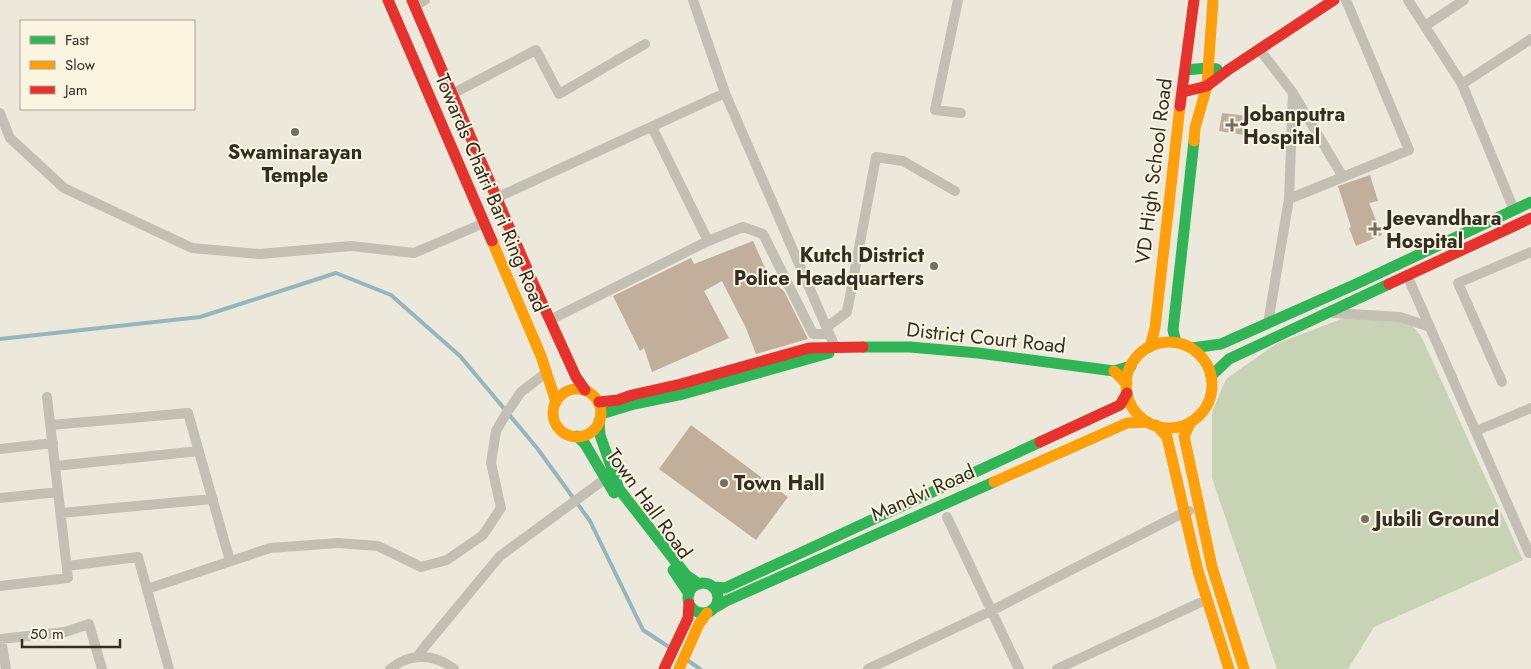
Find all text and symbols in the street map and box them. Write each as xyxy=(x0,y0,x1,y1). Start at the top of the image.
legend xyxy=(20,20,195,110)
text: Fast xyxy=(65,29,89,51)
text: Slow xyxy=(65,54,96,76)
street label: Towards Chatri Bari Ring Road xyxy=(428,69,554,317)
street label: VD High School Road xyxy=(1128,77,1180,265)
text: Jam xyxy=(63,79,88,101)
place label: Jobanputra Hospital xyxy=(1239,100,1345,152)
marker: Jobanputra Hospital xyxy=(1225,118,1239,132)
marker: Swaminarayan Temple xyxy=(289,126,301,138)
place label: Swaminarayan Temple xyxy=(228,138,362,190)
place label: Jeevandhara Hospital xyxy=(1382,204,1502,256)
marker: Jeevandhara Hospital xyxy=(1368,222,1382,236)
place label: Kutch District Police Headquarters xyxy=(734,241,925,293)
marker: Kutch District Police Headquarters xyxy=(928,260,940,272)
street label: District Court Road xyxy=(905,315,1067,361)
street label: Town Hall Road xyxy=(599,443,699,565)
street label: Mandvi Road xyxy=(866,457,980,529)
place label: Town Hall xyxy=(734,469,825,498)
marker: Town Hall xyxy=(718,477,730,489)
place label: Jubili Ground xyxy=(1371,505,1499,534)
marker: Jubili Ground xyxy=(1359,513,1371,525)
scale bar xyxy=(22,616,120,648)
text: 50 m xyxy=(30,623,64,645)

